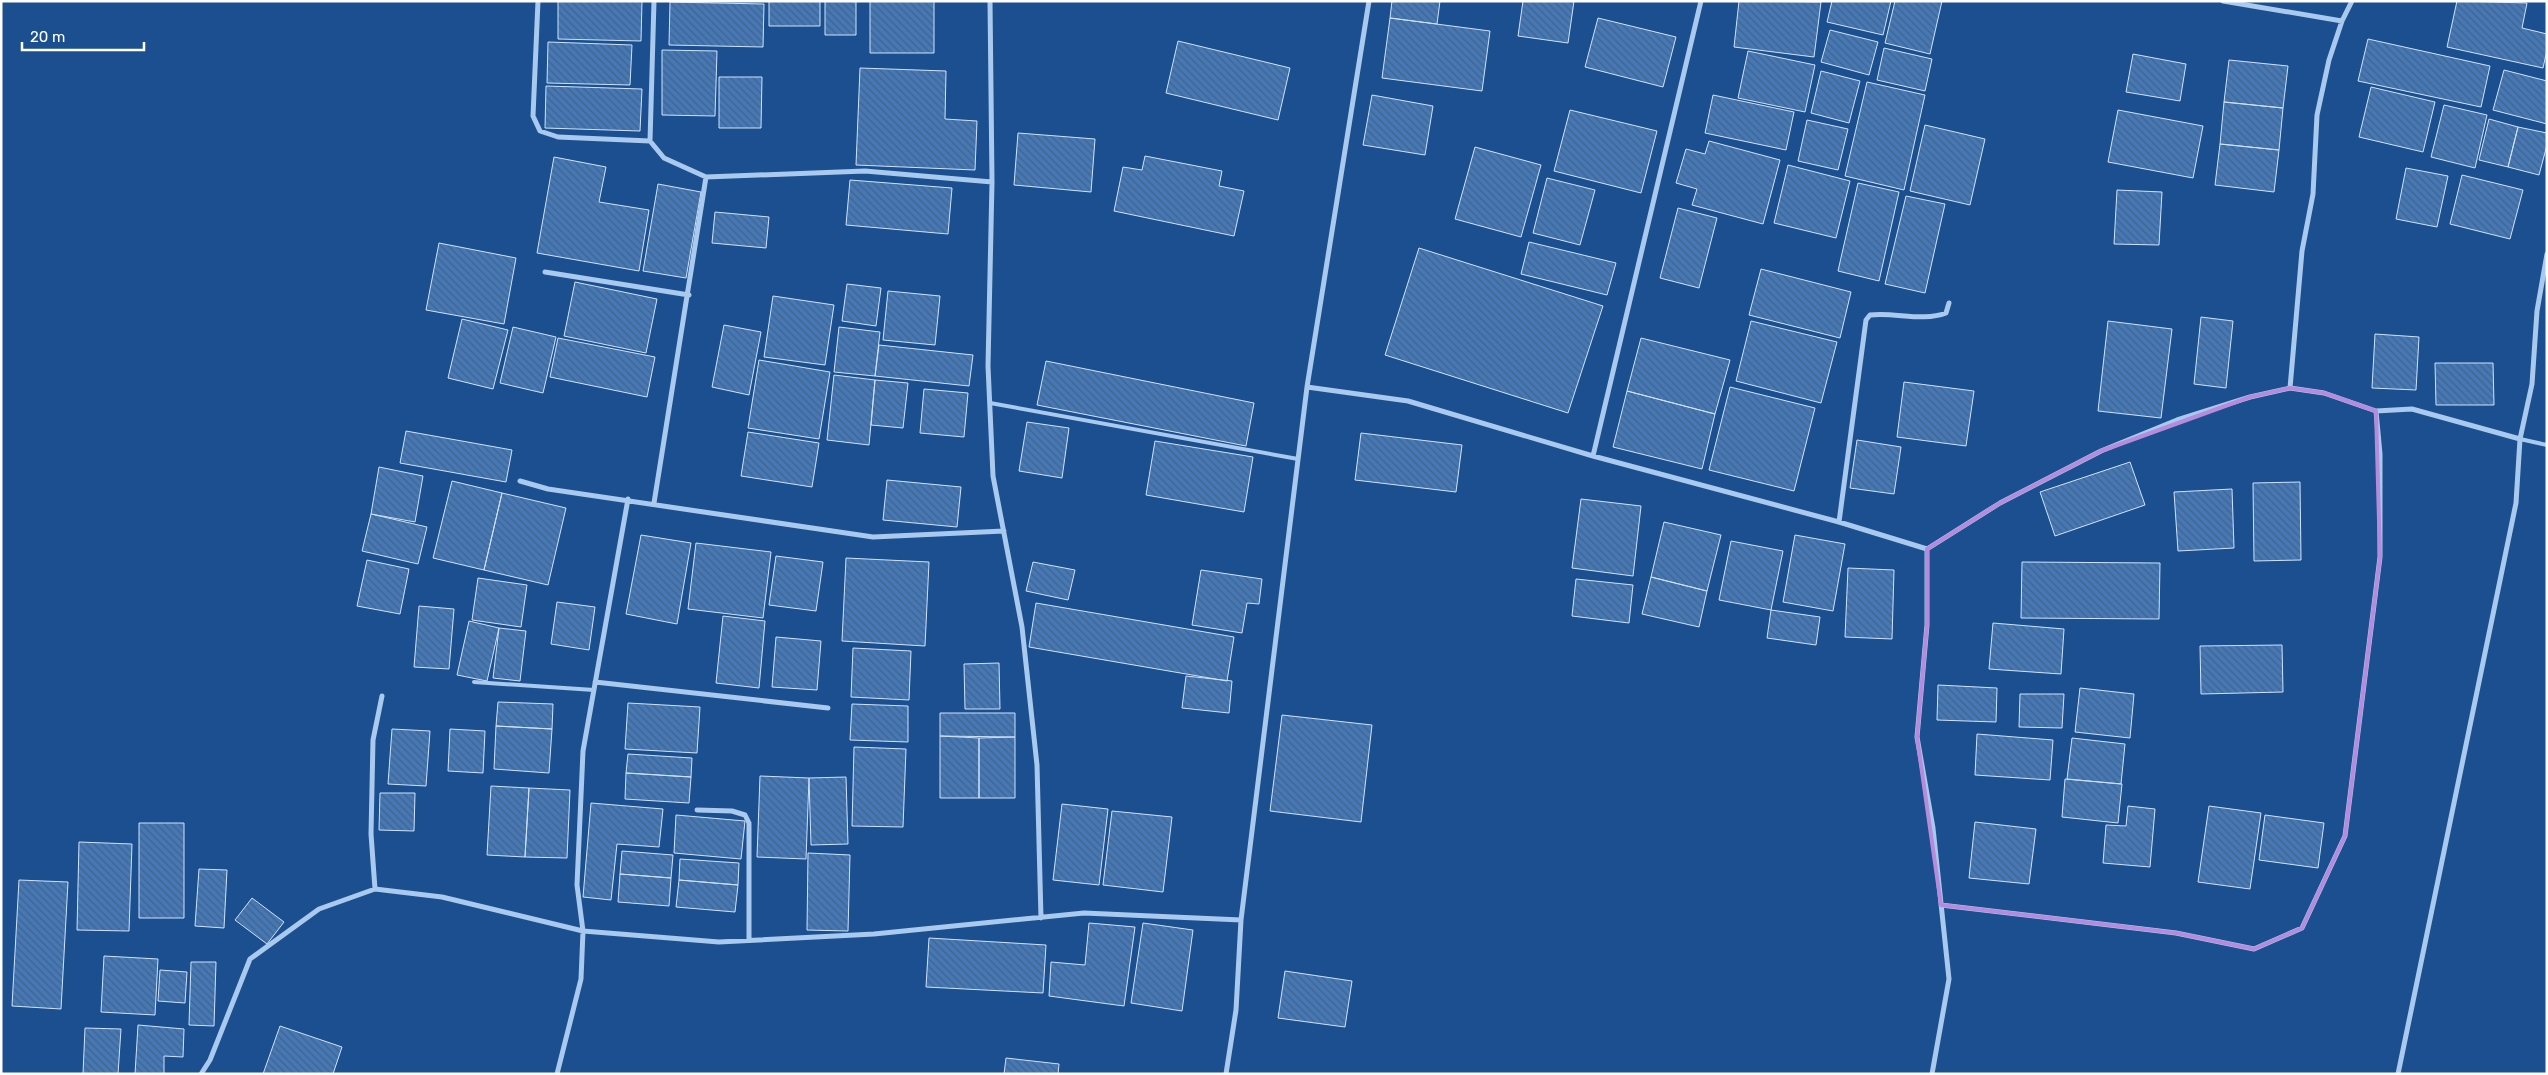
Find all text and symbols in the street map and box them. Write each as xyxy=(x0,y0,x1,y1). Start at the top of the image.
scale bar xyxy=(22,20,145,52)
text: 20 m xyxy=(30,28,65,46)

